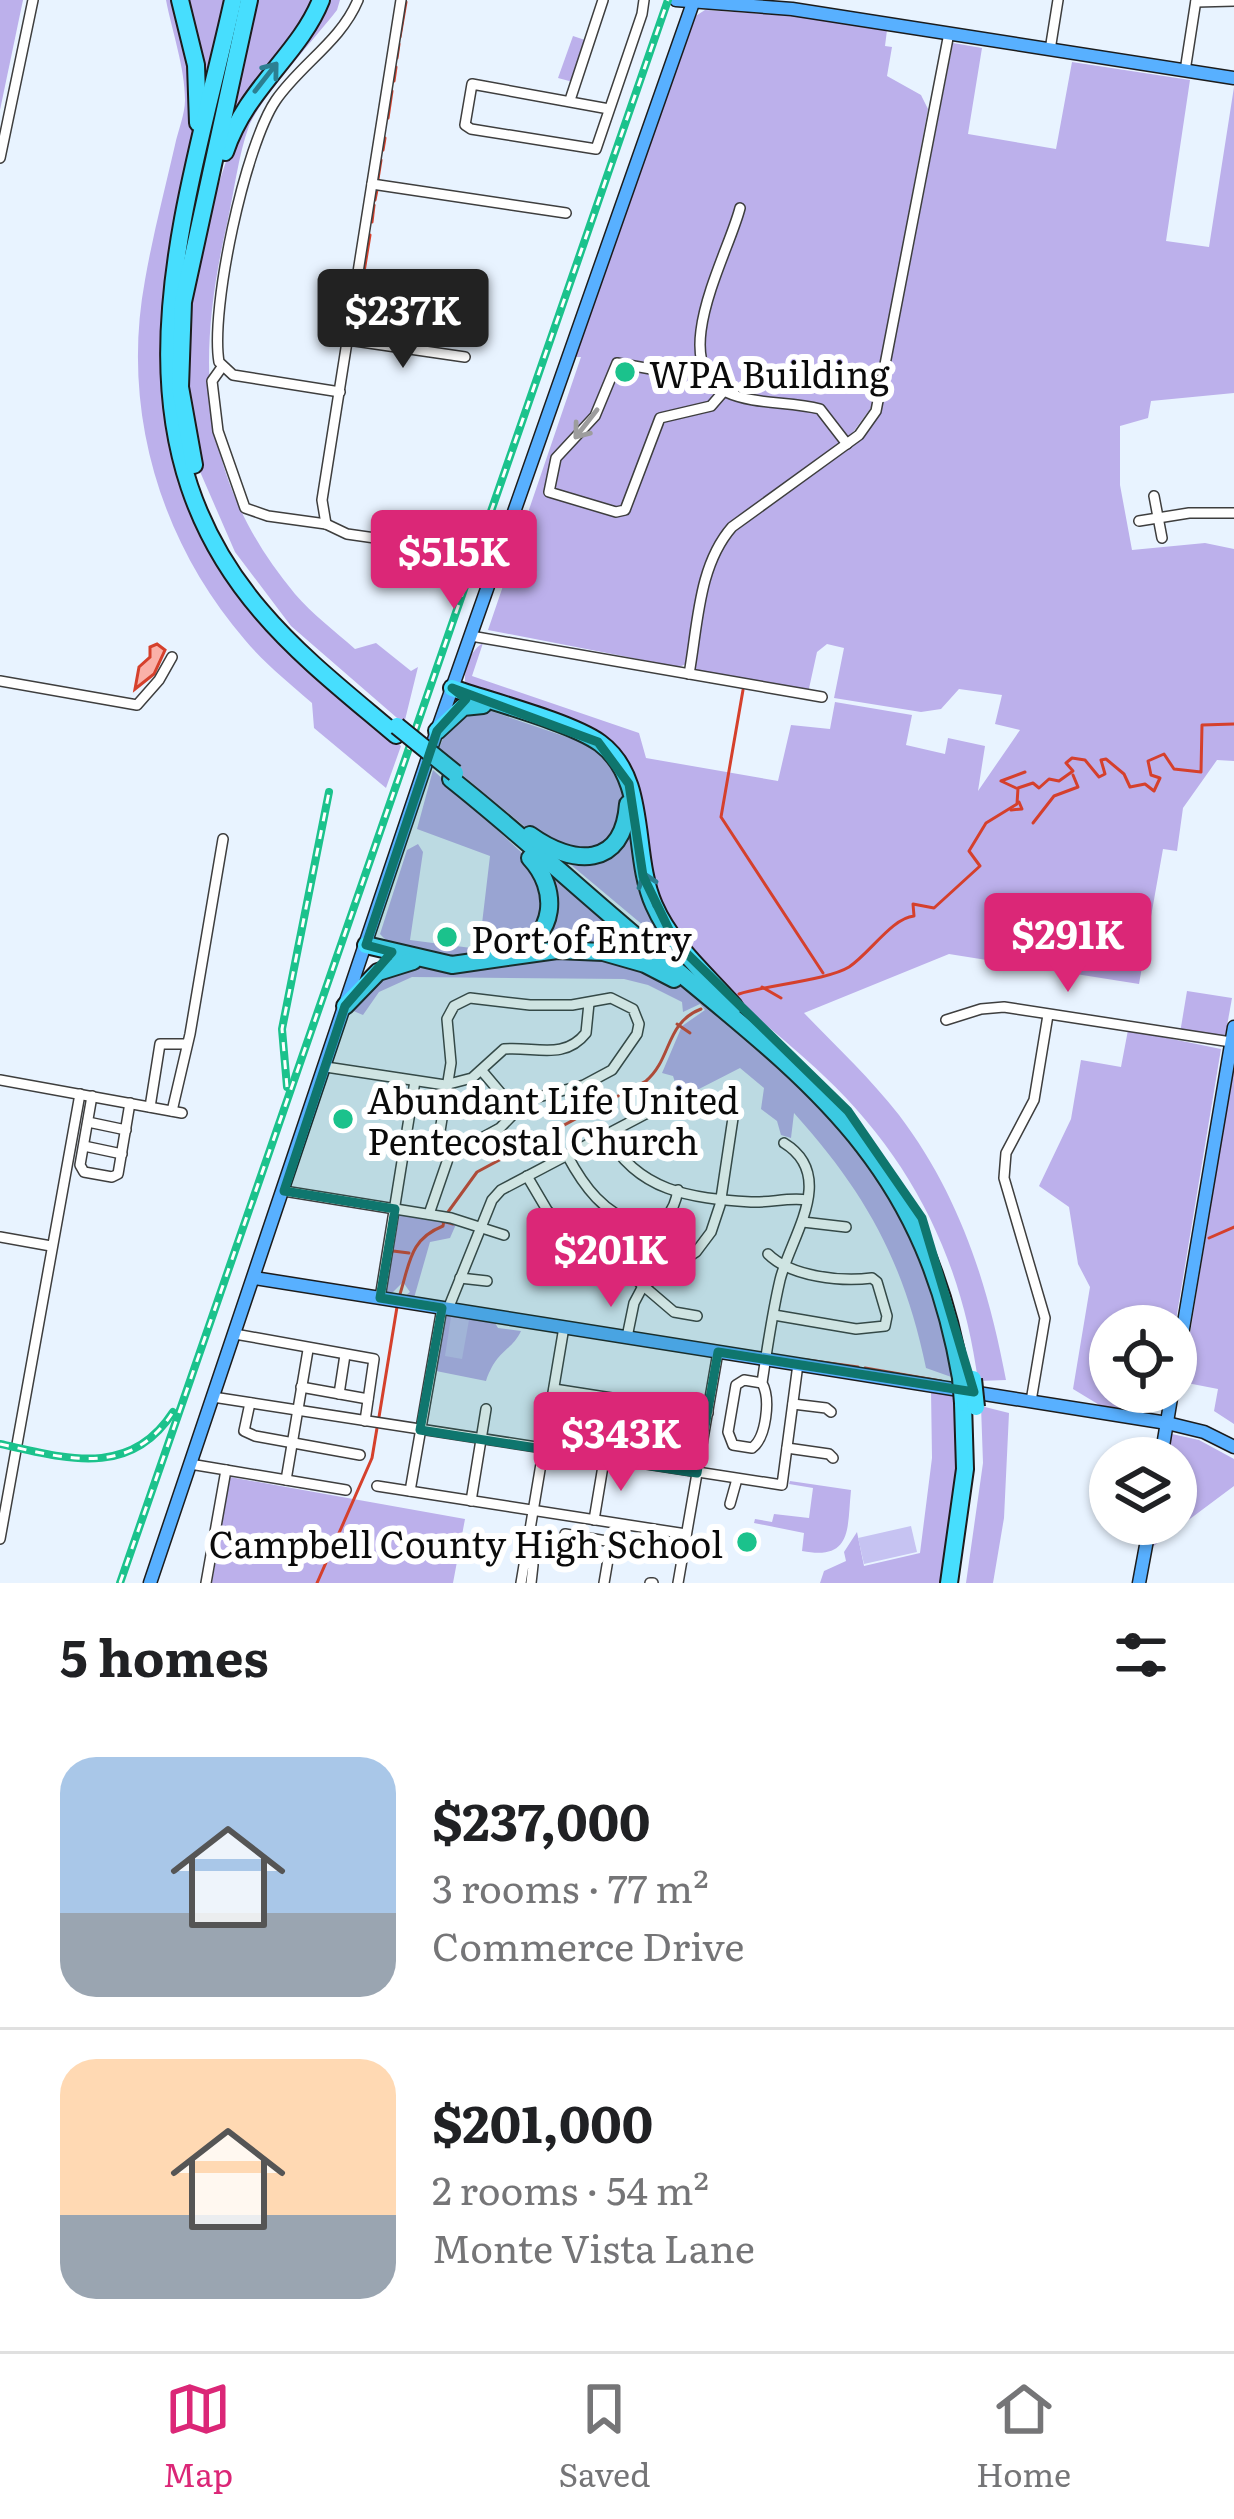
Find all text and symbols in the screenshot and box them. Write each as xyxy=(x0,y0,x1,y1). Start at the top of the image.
one-way arrow xyxy=(252,62,279,94)
pin: $237K xyxy=(319,269,487,371)
text: $237K xyxy=(345,279,461,337)
place label: WPA Building xyxy=(649,346,891,399)
marker: WPA Building xyxy=(612,359,638,385)
one-way arrow xyxy=(573,408,600,439)
pin: $515K xyxy=(370,510,538,612)
text: $515K xyxy=(398,520,510,578)
one-way arrow xyxy=(636,871,658,909)
pin: $291K xyxy=(984,893,1152,995)
text: $291K xyxy=(1011,903,1125,961)
place label: Port of Entry xyxy=(471,911,692,964)
marker: Port of Entry xyxy=(434,924,460,950)
place label: Abundant Life United Pentecostal Church xyxy=(367,1072,739,1166)
marker: Abundant Life United Pentecostal Church xyxy=(330,1106,356,1132)
pin: $201K xyxy=(527,1208,695,1310)
text: $201K xyxy=(554,1218,668,1276)
map controls xyxy=(1089,1305,1197,1545)
button: locate xyxy=(1089,1305,1197,1413)
pin: $343K xyxy=(537,1392,705,1494)
text: $343K xyxy=(561,1402,681,1460)
button: layers xyxy=(1089,1437,1197,1545)
place label: Campbell County High School xyxy=(209,1516,723,1569)
marker: Campbell County High School xyxy=(734,1529,760,1555)
text: 5 homes xyxy=(60,1617,269,1693)
icon: filters xyxy=(1108,1622,1174,1688)
text: $237,000 xyxy=(432,1781,651,1857)
icon: home xyxy=(156,1805,300,1949)
text: 3 rooms · 77 m² xyxy=(432,1857,709,1915)
text: Commerce Drive xyxy=(432,1915,744,1973)
text: $201,000 xyxy=(432,2083,653,2159)
icon: home xyxy=(156,2107,300,2251)
text: 2 rooms · 54 m² xyxy=(432,2159,709,2217)
text: Monte Vista Lane xyxy=(432,2217,755,2275)
tab: Map xyxy=(163,2376,233,2497)
tab: Saved xyxy=(559,2376,650,2497)
tab: Home xyxy=(976,2376,1071,2497)

